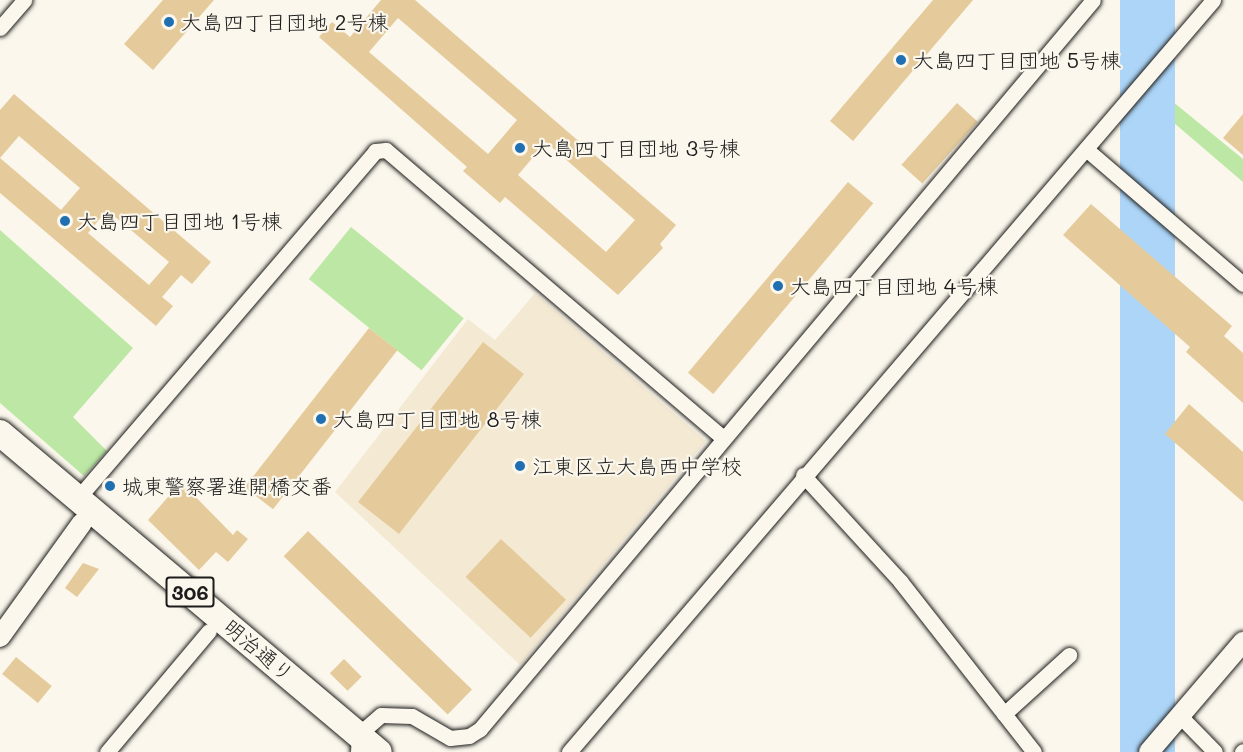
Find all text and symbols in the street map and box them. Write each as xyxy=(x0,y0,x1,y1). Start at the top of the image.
place label: 大島四丁目団地 2号棟 xyxy=(181,9,388,35)
marker: 大島四丁目団地 2号棟 xyxy=(162,15,176,29)
place label: 大島四丁目団地 5号棟 xyxy=(913,47,1121,73)
marker: 大島四丁目団地 5号棟 xyxy=(894,53,908,67)
place label: 大島四丁目団地 3号棟 xyxy=(532,135,740,161)
marker: 大島四丁目団地 3号棟 xyxy=(513,141,527,155)
place label: 大島四丁目団地 1号棟 xyxy=(77,208,282,234)
marker: 大島四丁目団地 1号棟 xyxy=(58,214,72,228)
place label: 大島四丁目団地 4号棟 xyxy=(790,273,998,299)
marker: 大島四丁目団地 4号棟 xyxy=(771,279,785,293)
place label: 大島四丁目団地 8号棟 xyxy=(333,406,541,432)
marker: 大島四丁目団地 8号棟 xyxy=(314,412,328,426)
place label: 江東区立大島西中学校 xyxy=(532,453,742,479)
marker: 江東区立大島西中学校 xyxy=(513,459,527,473)
place label: 城東警察署進開橋交番 xyxy=(122,473,332,499)
marker: 城東警察署進開橋交番 xyxy=(103,479,117,493)
road number: 306 xyxy=(164,575,216,609)
street label: 明治通り xyxy=(219,613,299,687)

